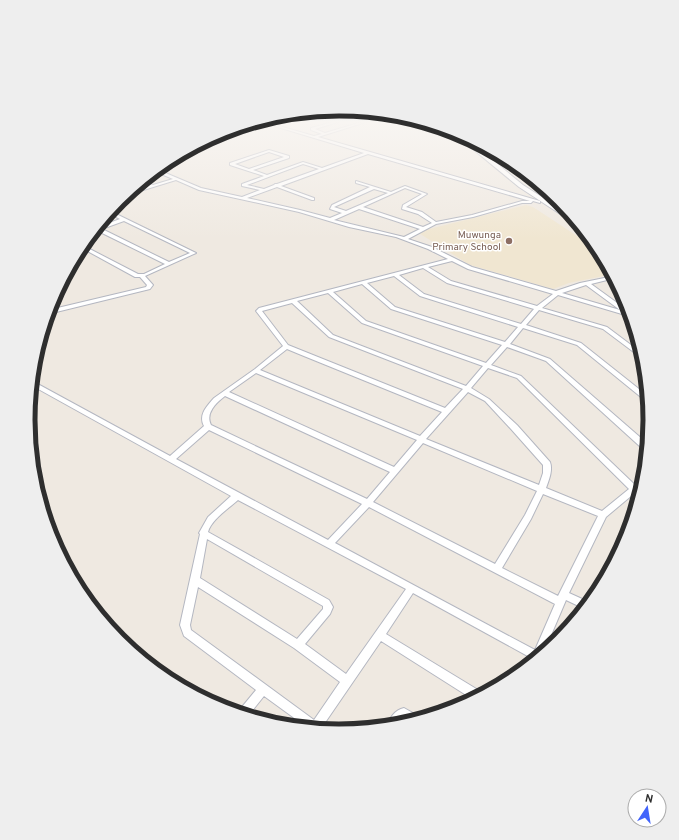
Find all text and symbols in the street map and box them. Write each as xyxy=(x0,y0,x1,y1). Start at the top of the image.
place label: Muwunga Primary School xyxy=(432,229,501,254)
marker: Muwunga Primary School xyxy=(504,236,514,246)
north arrow xyxy=(627,788,667,828)
text: N xyxy=(644,792,654,807)

